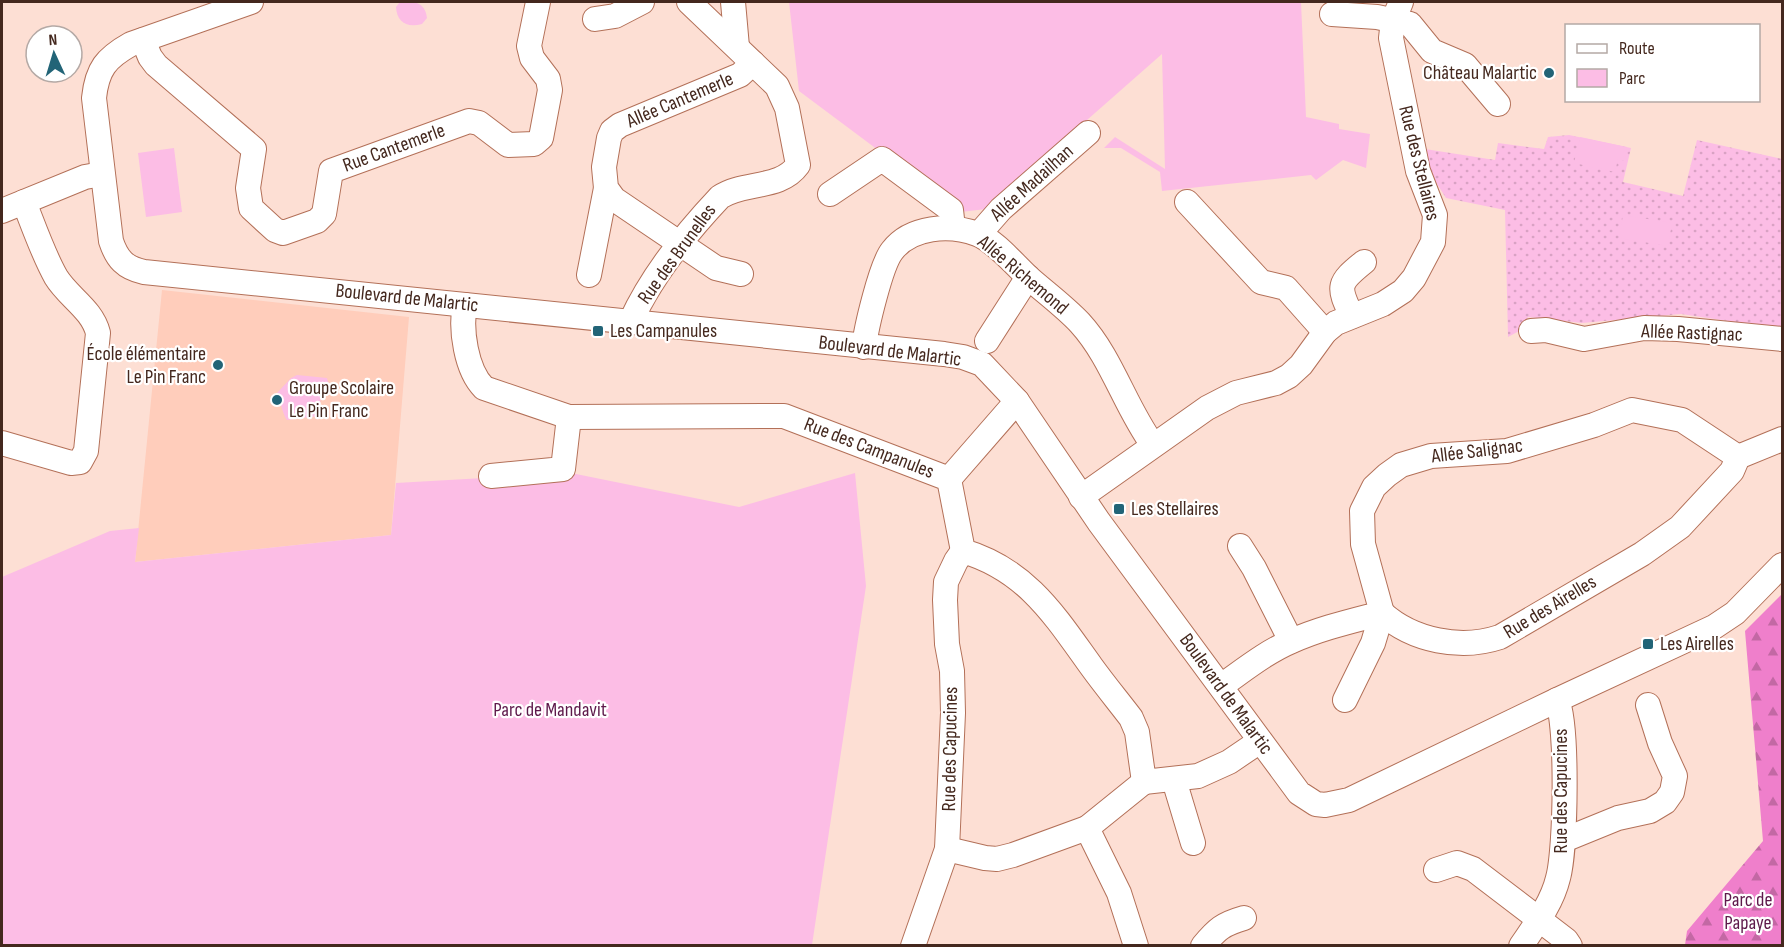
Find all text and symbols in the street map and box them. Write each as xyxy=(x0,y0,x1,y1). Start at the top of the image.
north arrow xyxy=(24,24,84,84)
legend xyxy=(1565,24,1760,102)
text: N xyxy=(48,31,58,50)
text: Route xyxy=(1619,38,1655,59)
place label: Château Malartic xyxy=(1423,61,1537,85)
marker: Château Malartic xyxy=(1542,66,1556,80)
street label: Allée Cantemerle xyxy=(622,67,737,134)
text: Parc xyxy=(1619,68,1645,89)
street label: Rue des Stellaires xyxy=(1393,103,1445,223)
street label: Rue Cantemerle xyxy=(340,118,448,178)
street label: Allée Madailhan xyxy=(985,139,1078,227)
street label: Rue des Brunelles xyxy=(633,199,721,309)
street label: Allée Richemond xyxy=(972,229,1073,320)
street label: Boulevard de Malartic xyxy=(334,279,480,317)
place label: Les Campanules xyxy=(610,319,717,343)
street label: Allée Rastignac xyxy=(1640,319,1743,347)
marker: Les Campanules xyxy=(591,324,605,338)
street label: Boulevard de Malartic xyxy=(817,330,963,372)
place label: École élémentaire Le Pin Franc xyxy=(86,342,206,389)
marker: École élémentaire Le Pin Franc xyxy=(211,358,225,372)
place label: Groupe Scolaire Le Pin Franc xyxy=(289,376,394,423)
marker: Groupe Scolaire Le Pin Franc xyxy=(270,393,284,407)
street label: Rue des Campanules xyxy=(801,412,937,484)
street label: Allée Salignac xyxy=(1429,433,1524,469)
place label: Les Stellaires xyxy=(1131,497,1219,521)
marker: Les Stellaires xyxy=(1112,502,1126,516)
street label: Rue des Airelles xyxy=(1499,570,1601,644)
street label: Boulevard de Malartic xyxy=(1174,629,1278,759)
place label: Les Airelles xyxy=(1660,632,1734,656)
marker: Les Airelles xyxy=(1641,637,1655,651)
street label: Rue des Capucines xyxy=(937,686,963,812)
park label: Parc de Mandavit xyxy=(493,698,607,722)
street label: Rue des Capucines xyxy=(1549,729,1573,853)
park label: Parc de Papaye xyxy=(1724,888,1772,935)

